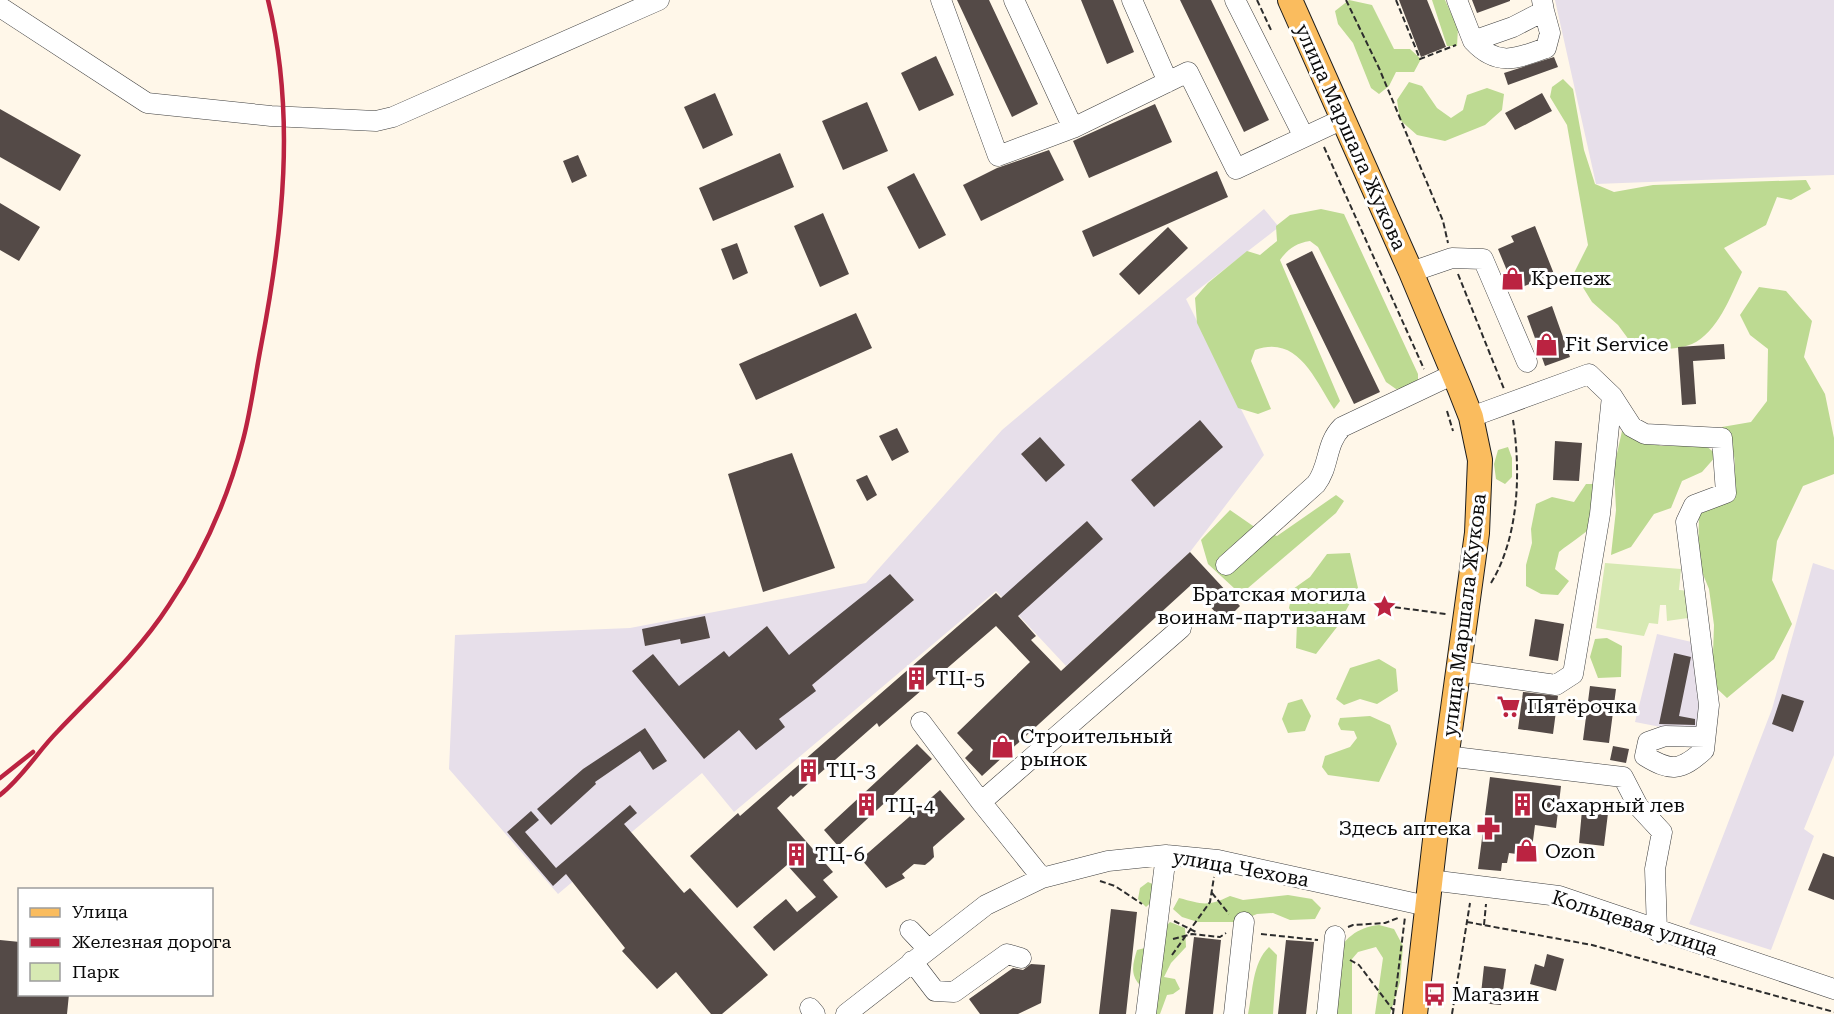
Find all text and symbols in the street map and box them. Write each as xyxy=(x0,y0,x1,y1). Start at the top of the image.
street label: улица Маршала Жукова xyxy=(1290,20,1412,254)
shop icon: Крепеж xyxy=(1500,265,1526,291)
place label: Крепеж xyxy=(1531,266,1611,290)
shop icon: Fit Service xyxy=(1534,331,1560,357)
place label: Fit Service xyxy=(1565,332,1668,356)
street label: улица Маршала Жукова xyxy=(1437,492,1491,738)
place label: Братская могила воинам-партизанам xyxy=(1158,582,1366,629)
place icon: Братская могила воинам-партизанам xyxy=(1371,593,1397,619)
building icon: ТЦ-5 xyxy=(904,665,930,691)
place label: ТЦ-5 xyxy=(935,666,985,690)
supermarket icon: Пятёрочка xyxy=(1496,693,1522,719)
place label: Пятёрочка xyxy=(1527,694,1637,718)
place label: Строительный рынок xyxy=(1020,724,1173,771)
shop icon: Строительный рынок xyxy=(989,734,1015,760)
building icon: ТЦ-3 xyxy=(795,757,821,783)
place label: ТЦ-3 xyxy=(826,758,876,782)
building icon: ТЦ-4 xyxy=(854,792,880,818)
building icon: Сахарный лев xyxy=(1510,792,1536,818)
place label: ТЦ-4 xyxy=(885,793,936,817)
place label: Сахарный лев xyxy=(1541,793,1685,817)
pharmacy icon: Здесь аптека xyxy=(1476,815,1502,841)
place label: Здесь аптека xyxy=(1339,816,1471,840)
shop icon: Ozon xyxy=(1514,838,1540,864)
place label: Ozon xyxy=(1545,839,1596,863)
building icon: ТЦ-6 xyxy=(784,841,810,867)
place label: ТЦ-6 xyxy=(815,842,865,866)
street label: улица Чехова xyxy=(1171,844,1311,892)
street label: Кольцевая улица xyxy=(1549,885,1721,961)
legend xyxy=(18,888,213,996)
text: Улица xyxy=(72,901,128,922)
text: Железная дорога xyxy=(72,931,232,952)
text: Парк xyxy=(72,961,120,982)
bus stop icon: Магазин xyxy=(1421,981,1447,1007)
place label: Магазин xyxy=(1452,982,1539,1006)

